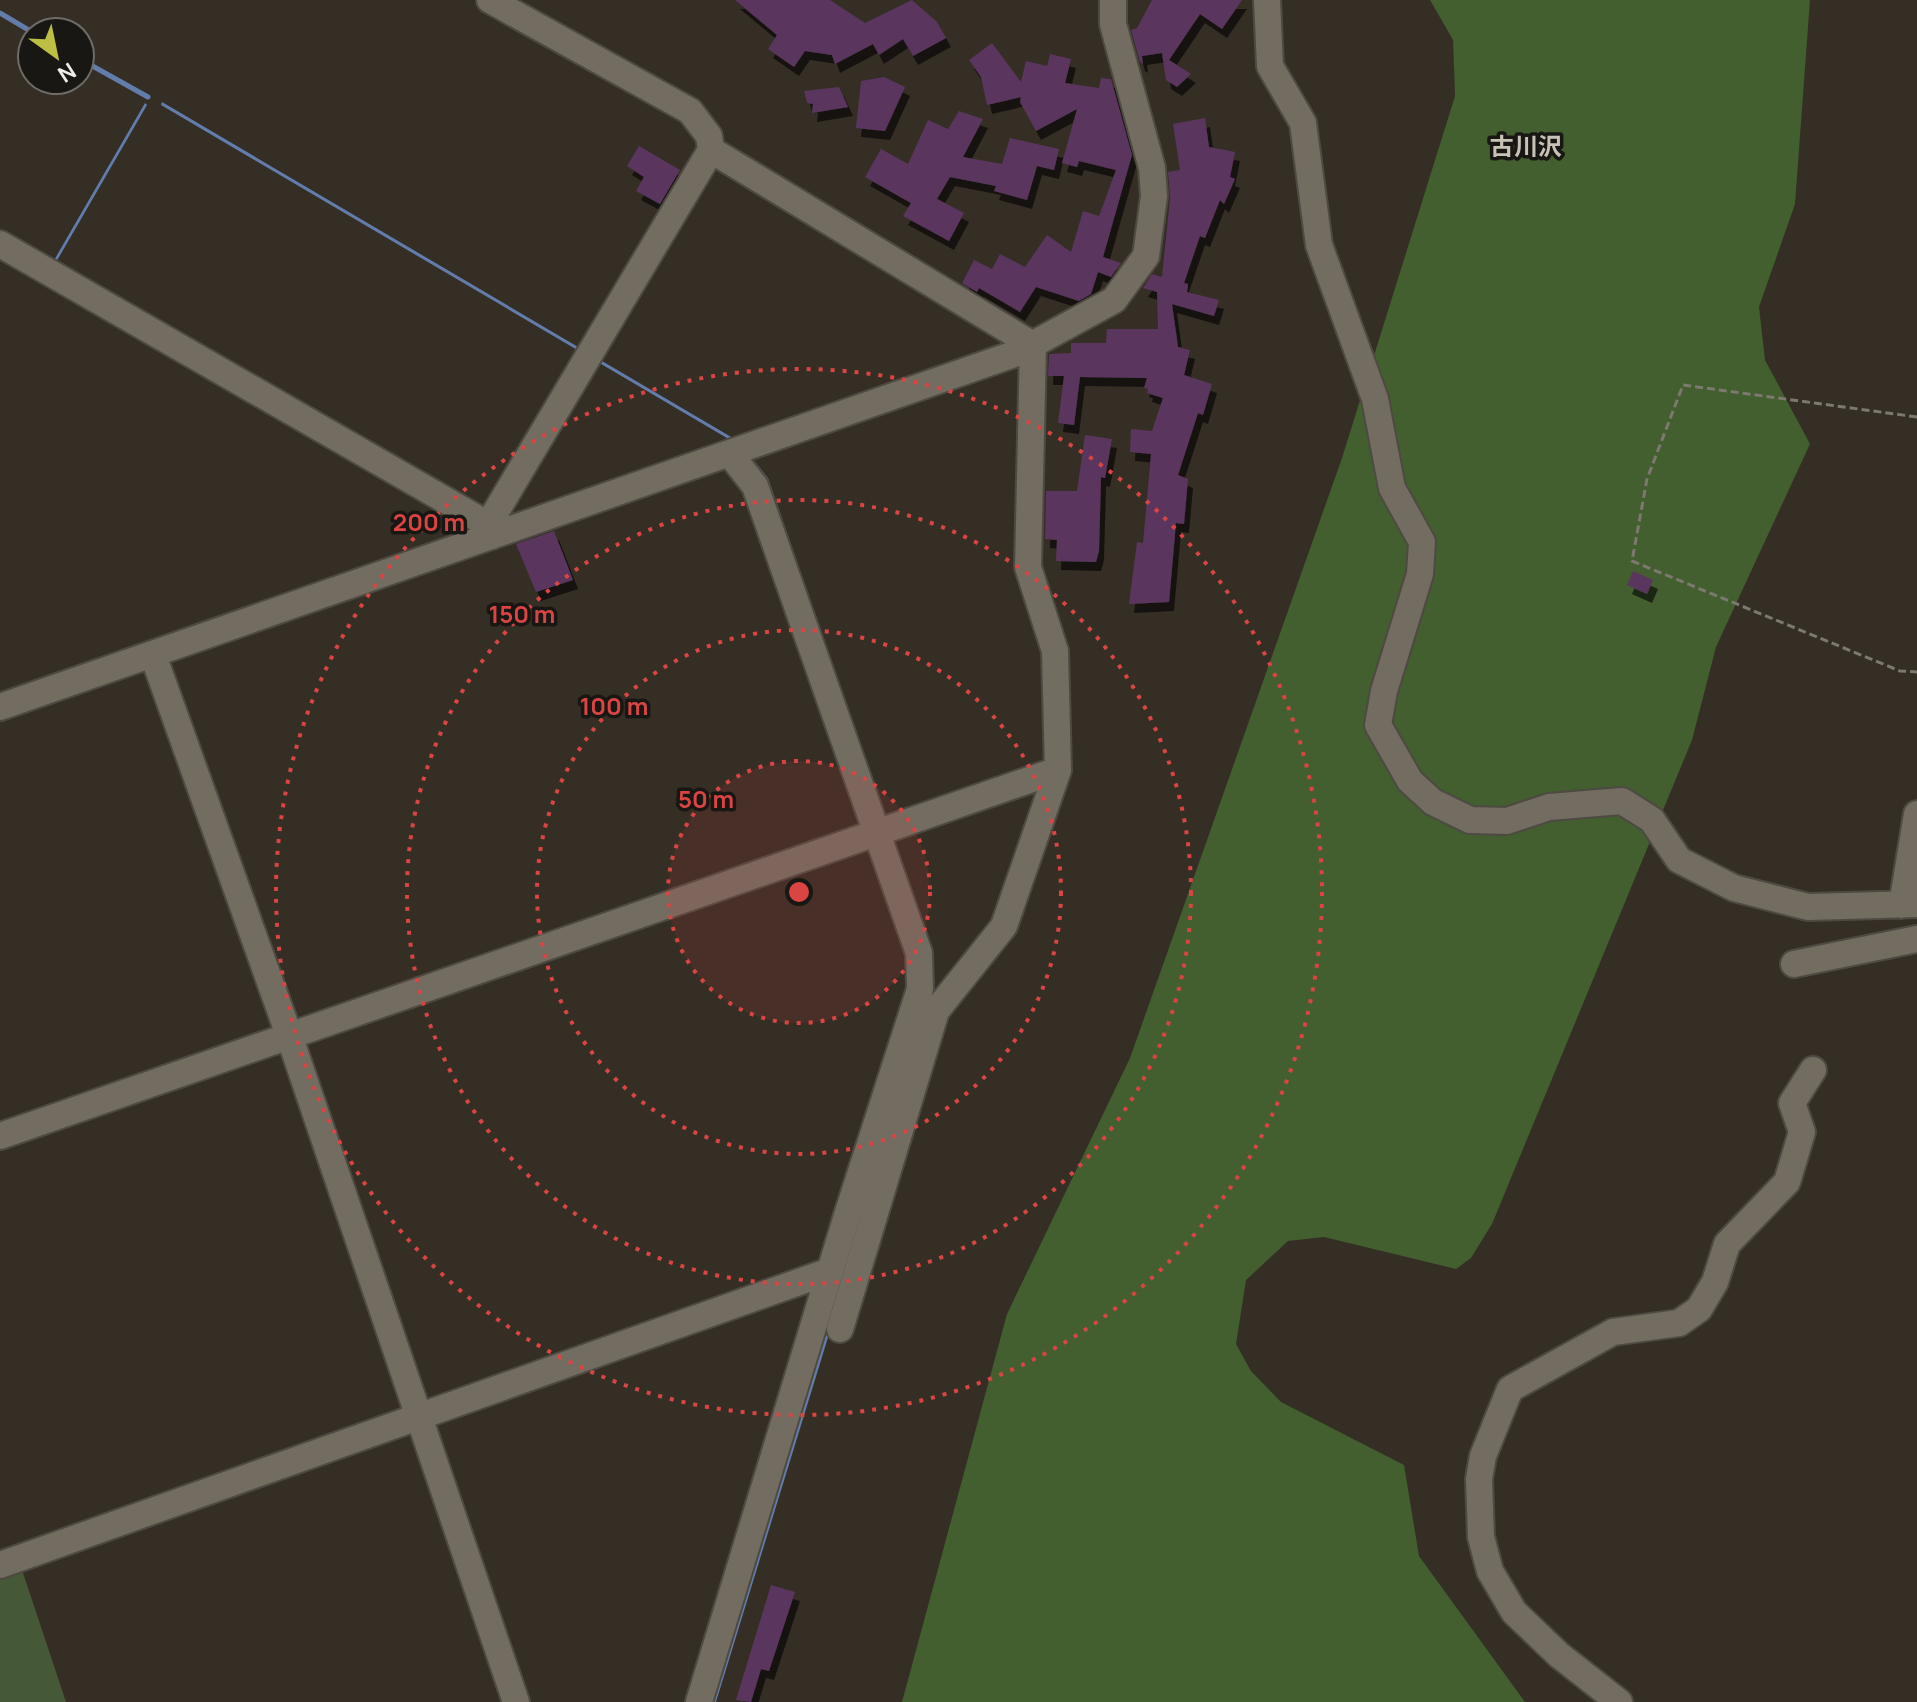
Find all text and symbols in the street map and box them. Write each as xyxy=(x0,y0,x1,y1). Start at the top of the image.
north arrow xyxy=(16,16,96,96)
text: N xyxy=(52,56,82,90)
district label: 古川沢 xyxy=(1490,129,1562,162)
text: 200 m xyxy=(393,505,465,538)
text: 150 m xyxy=(489,597,555,630)
text: 100 m xyxy=(580,689,648,722)
text: 50 m xyxy=(678,782,734,815)
centre of rings xyxy=(785,878,813,906)

